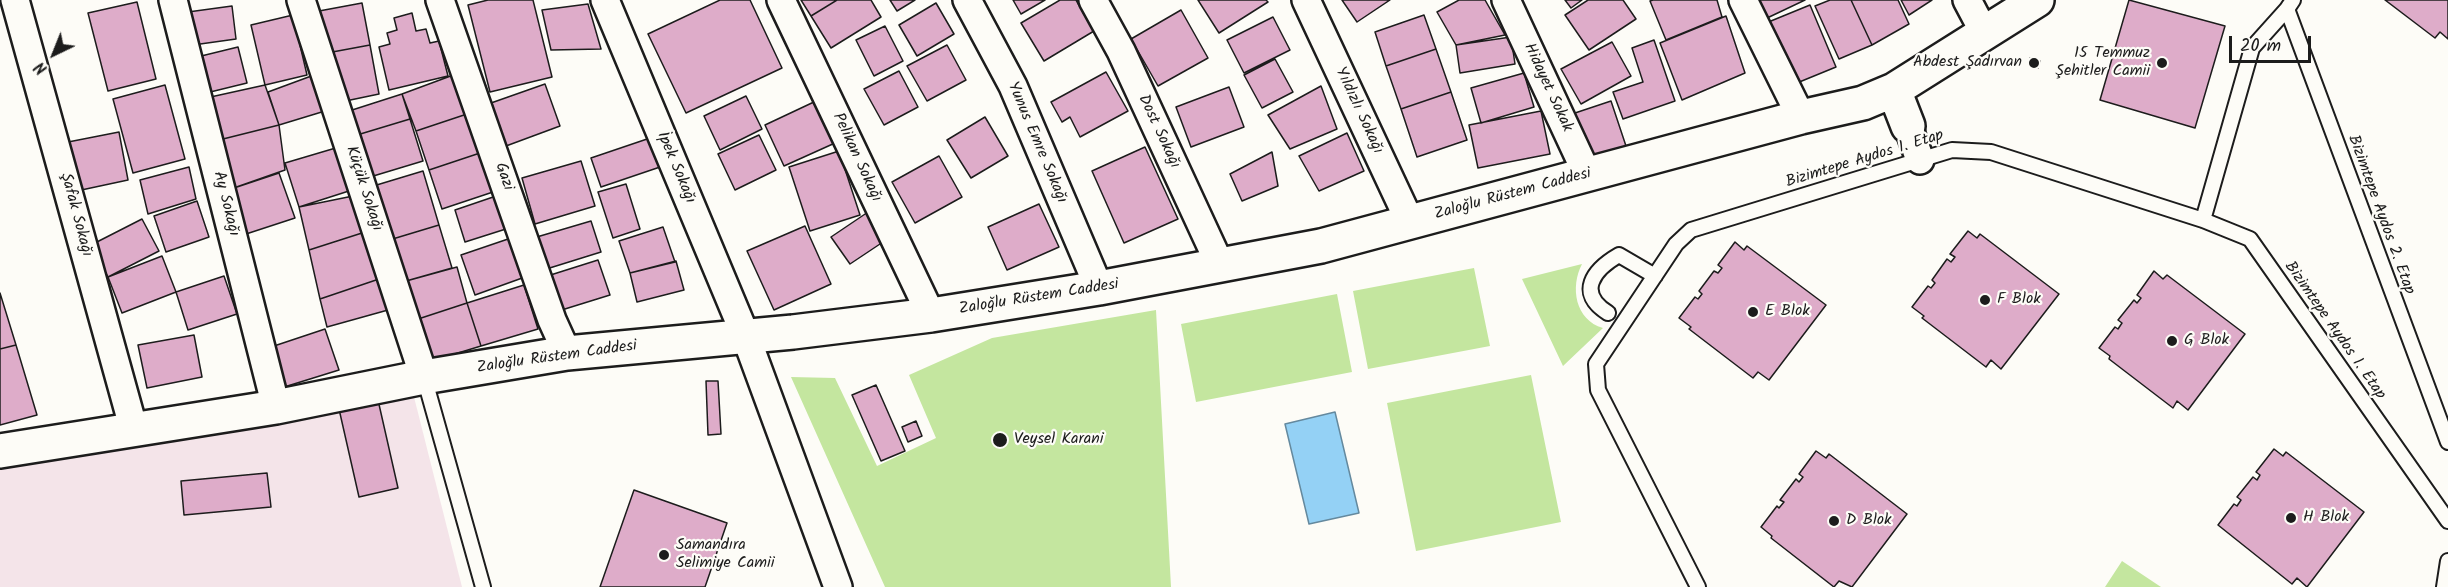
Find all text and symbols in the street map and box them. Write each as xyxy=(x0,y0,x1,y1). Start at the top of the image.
north arrow xyxy=(24,24,84,84)
scale bar xyxy=(2232,24,2314,62)
text: 20 m xyxy=(2240,32,2281,61)
street label: Hidayet Sokak xyxy=(1518,41,1576,135)
place label: 15 Temmuz Şehitler Camii xyxy=(2055,44,2150,82)
place label: Abdest Şadırvan xyxy=(1913,53,2022,73)
text: N xyxy=(29,55,54,80)
marker: Abdest Şadırvan xyxy=(2027,56,2041,70)
marker: 15 Temmuz Şehitler Camii xyxy=(2155,56,2169,70)
street label: Yıldızlı Sokağı xyxy=(1330,65,1386,157)
street label: Yunus Emre Sokağı xyxy=(1002,80,1070,206)
street label: Dost Sokağı xyxy=(1133,92,1183,172)
street label: Pelikan Sokağı xyxy=(827,110,885,206)
street label: Bizimtepe Aydos 1. Etap xyxy=(1784,127,1946,193)
street label: İpek Sokağı xyxy=(651,129,699,207)
street label: Bizimtepe Aydos 2. Etap xyxy=(2342,133,2418,297)
street label: Küçük Sokağı xyxy=(340,144,386,234)
street label: Gazi xyxy=(489,161,517,193)
street label: Zaloğlu Rüstem Caddesi xyxy=(1433,165,1593,225)
street label: Ay Sokağı xyxy=(208,170,242,238)
street label: Şafak Sokağı xyxy=(55,171,95,259)
street label: Bizimtepe Aydos 1. Etap xyxy=(2279,258,2389,404)
street label: Zaloğlu Rüstem Caddesi xyxy=(958,276,1120,320)
place label: F Blok xyxy=(1997,290,2041,310)
marker: F Blok xyxy=(1978,293,1992,307)
place label: E Blok xyxy=(1765,302,1810,322)
marker: E Blok xyxy=(1746,305,1760,319)
place label: G Blok xyxy=(2184,331,2229,351)
marker: G Blok xyxy=(2165,334,2179,348)
street label: Zaloğlu Rüstem Caddesi xyxy=(476,337,638,379)
place label: Veysel Karani xyxy=(1014,430,1104,450)
marker: Veysel Karani xyxy=(991,431,1009,449)
place label: H Blok xyxy=(2303,508,2349,528)
place label: D Blok xyxy=(1846,511,1892,531)
marker: H Blok xyxy=(2284,511,2298,525)
marker: D Blok xyxy=(1827,514,1841,528)
place label: Samandıra Selimiye Camii xyxy=(676,536,775,574)
marker: Samandıra Selimiye Camii xyxy=(657,548,671,562)

